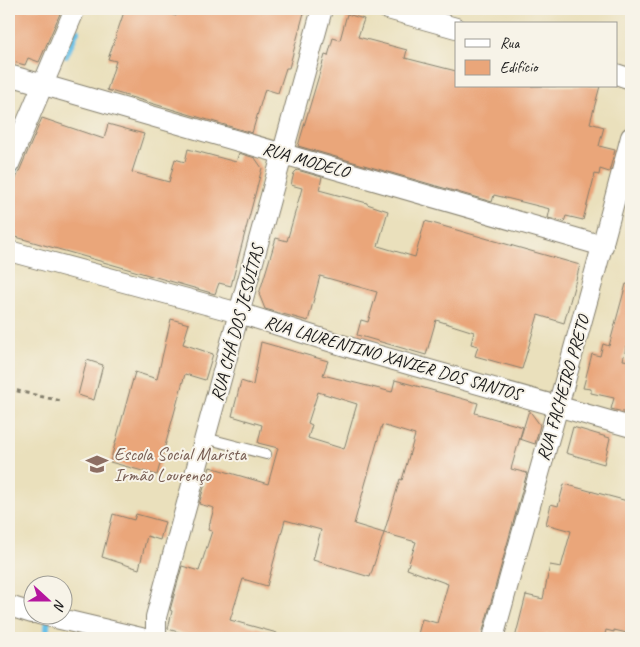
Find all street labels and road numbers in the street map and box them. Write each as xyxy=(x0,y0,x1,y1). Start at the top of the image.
street label: RUA MODELO xyxy=(260,137,354,183)
street label: RUA CHÁ DOS JESUÍTAS xyxy=(206,241,269,403)
street label: RUA LAURENTINO XAVIER DOS SANTOS xyxy=(262,311,527,406)
street label: RUA FACHEIRO PRETO xyxy=(532,311,595,463)

